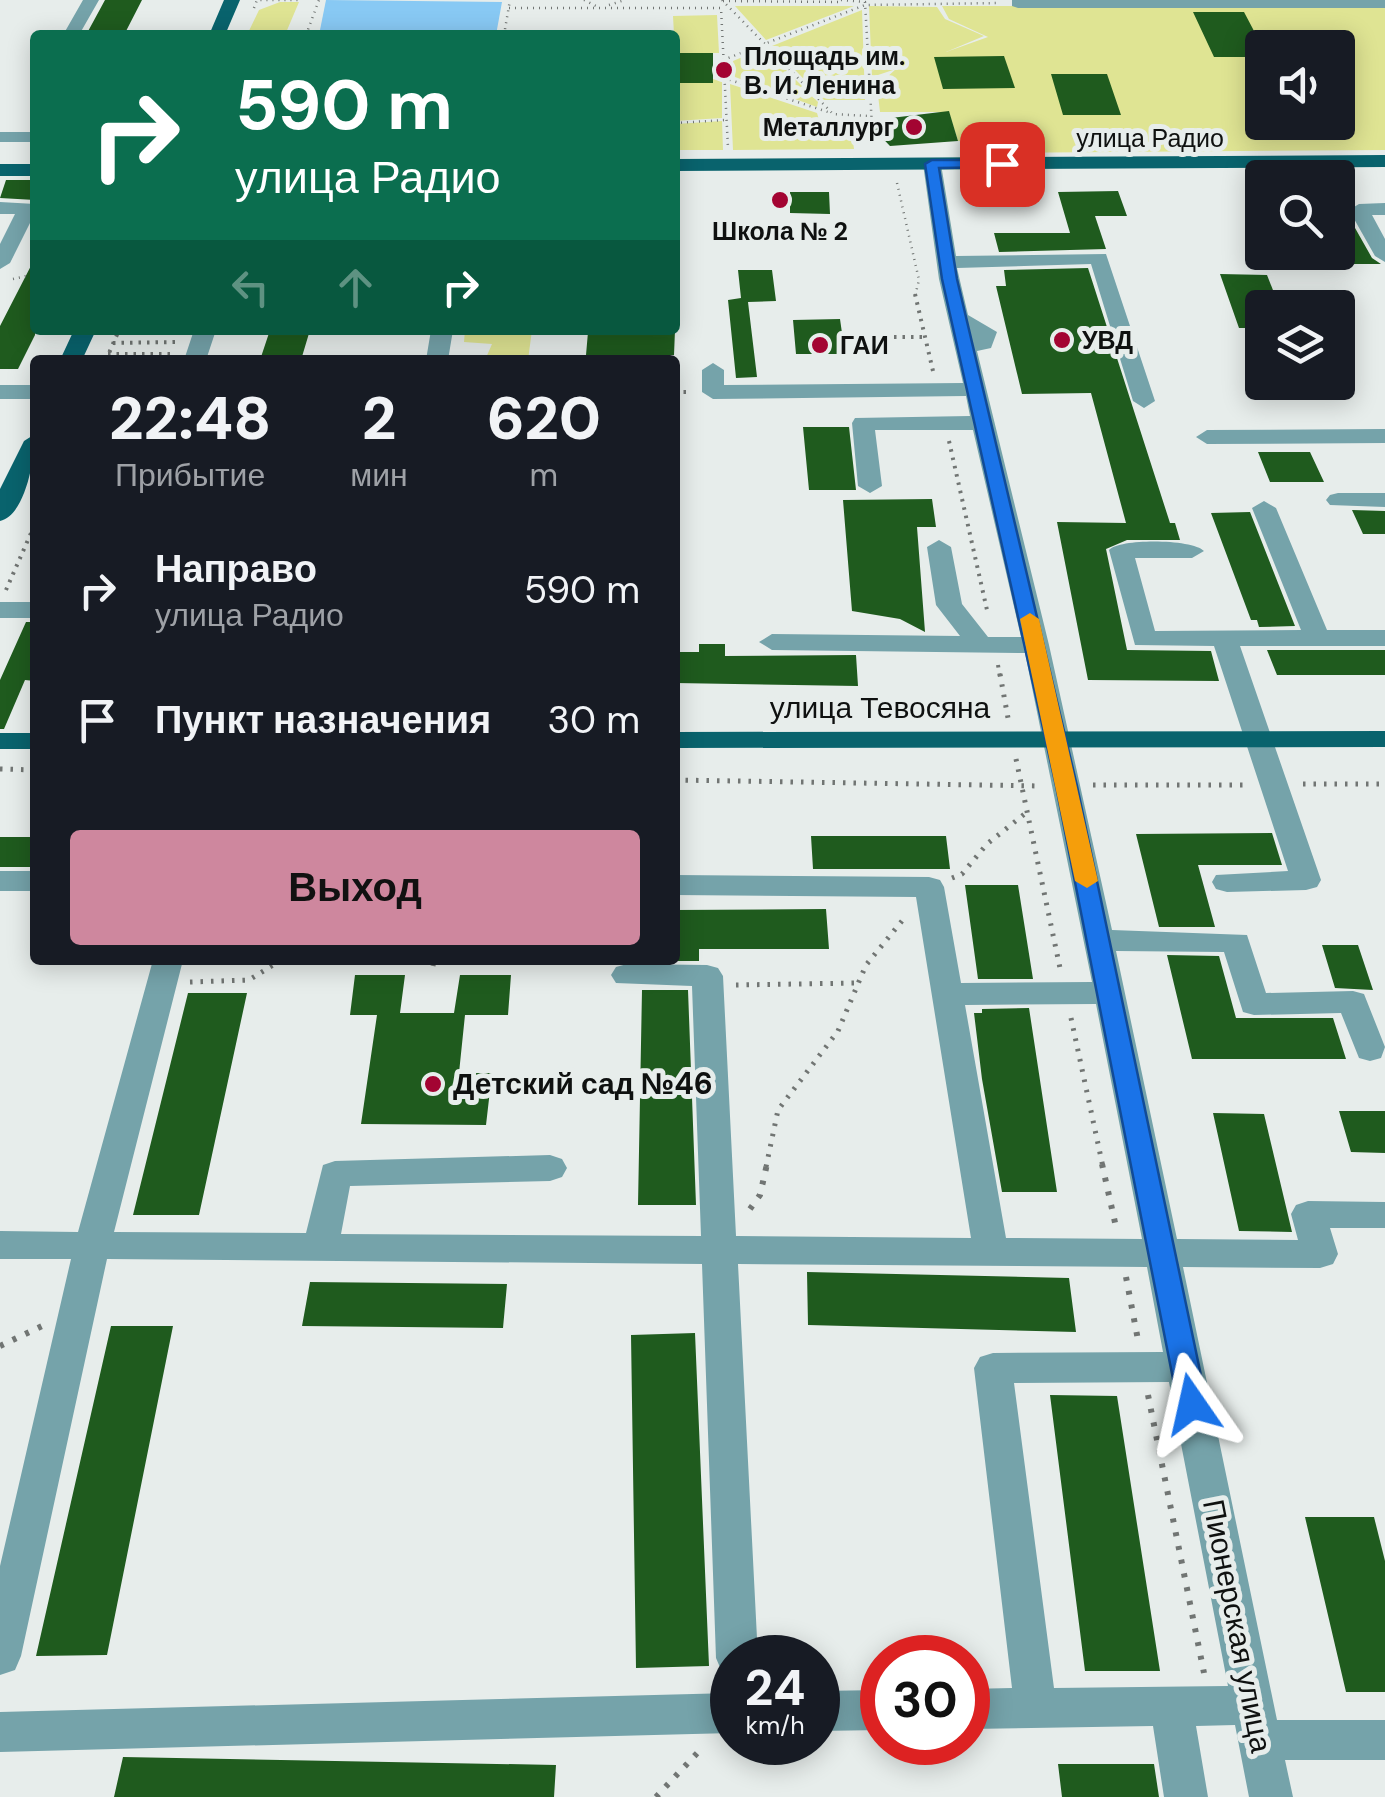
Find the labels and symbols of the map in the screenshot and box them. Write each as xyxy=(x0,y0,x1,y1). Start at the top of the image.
place label: Площадь им. В. И. Ленина xyxy=(744,40,905,102)
marker: Площадь им. В. И. Ленина xyxy=(713,59,735,81)
place label: Металлург xyxy=(763,111,894,144)
marker: Металлург xyxy=(903,116,925,138)
pin xyxy=(960,122,1045,207)
street label: улица Радио xyxy=(1076,122,1224,155)
marker: Школа № 2 xyxy=(769,189,791,211)
place label: Школа № 2 xyxy=(712,215,848,248)
place label: УВД xyxy=(1082,324,1133,357)
place label: ГАИ xyxy=(840,329,889,362)
marker: УВД xyxy=(1051,329,1073,351)
marker: ГАИ xyxy=(809,334,831,356)
street label: улица Тевосяна xyxy=(770,688,991,727)
place label: Детский сад №46 xyxy=(453,1064,713,1103)
marker: Детский сад №46 xyxy=(422,1073,444,1095)
position arrow xyxy=(1140,1352,1244,1456)
street label: Пионерская улица xyxy=(1194,1496,1281,1756)
speed limit sign: 30 xyxy=(860,1635,990,1765)

